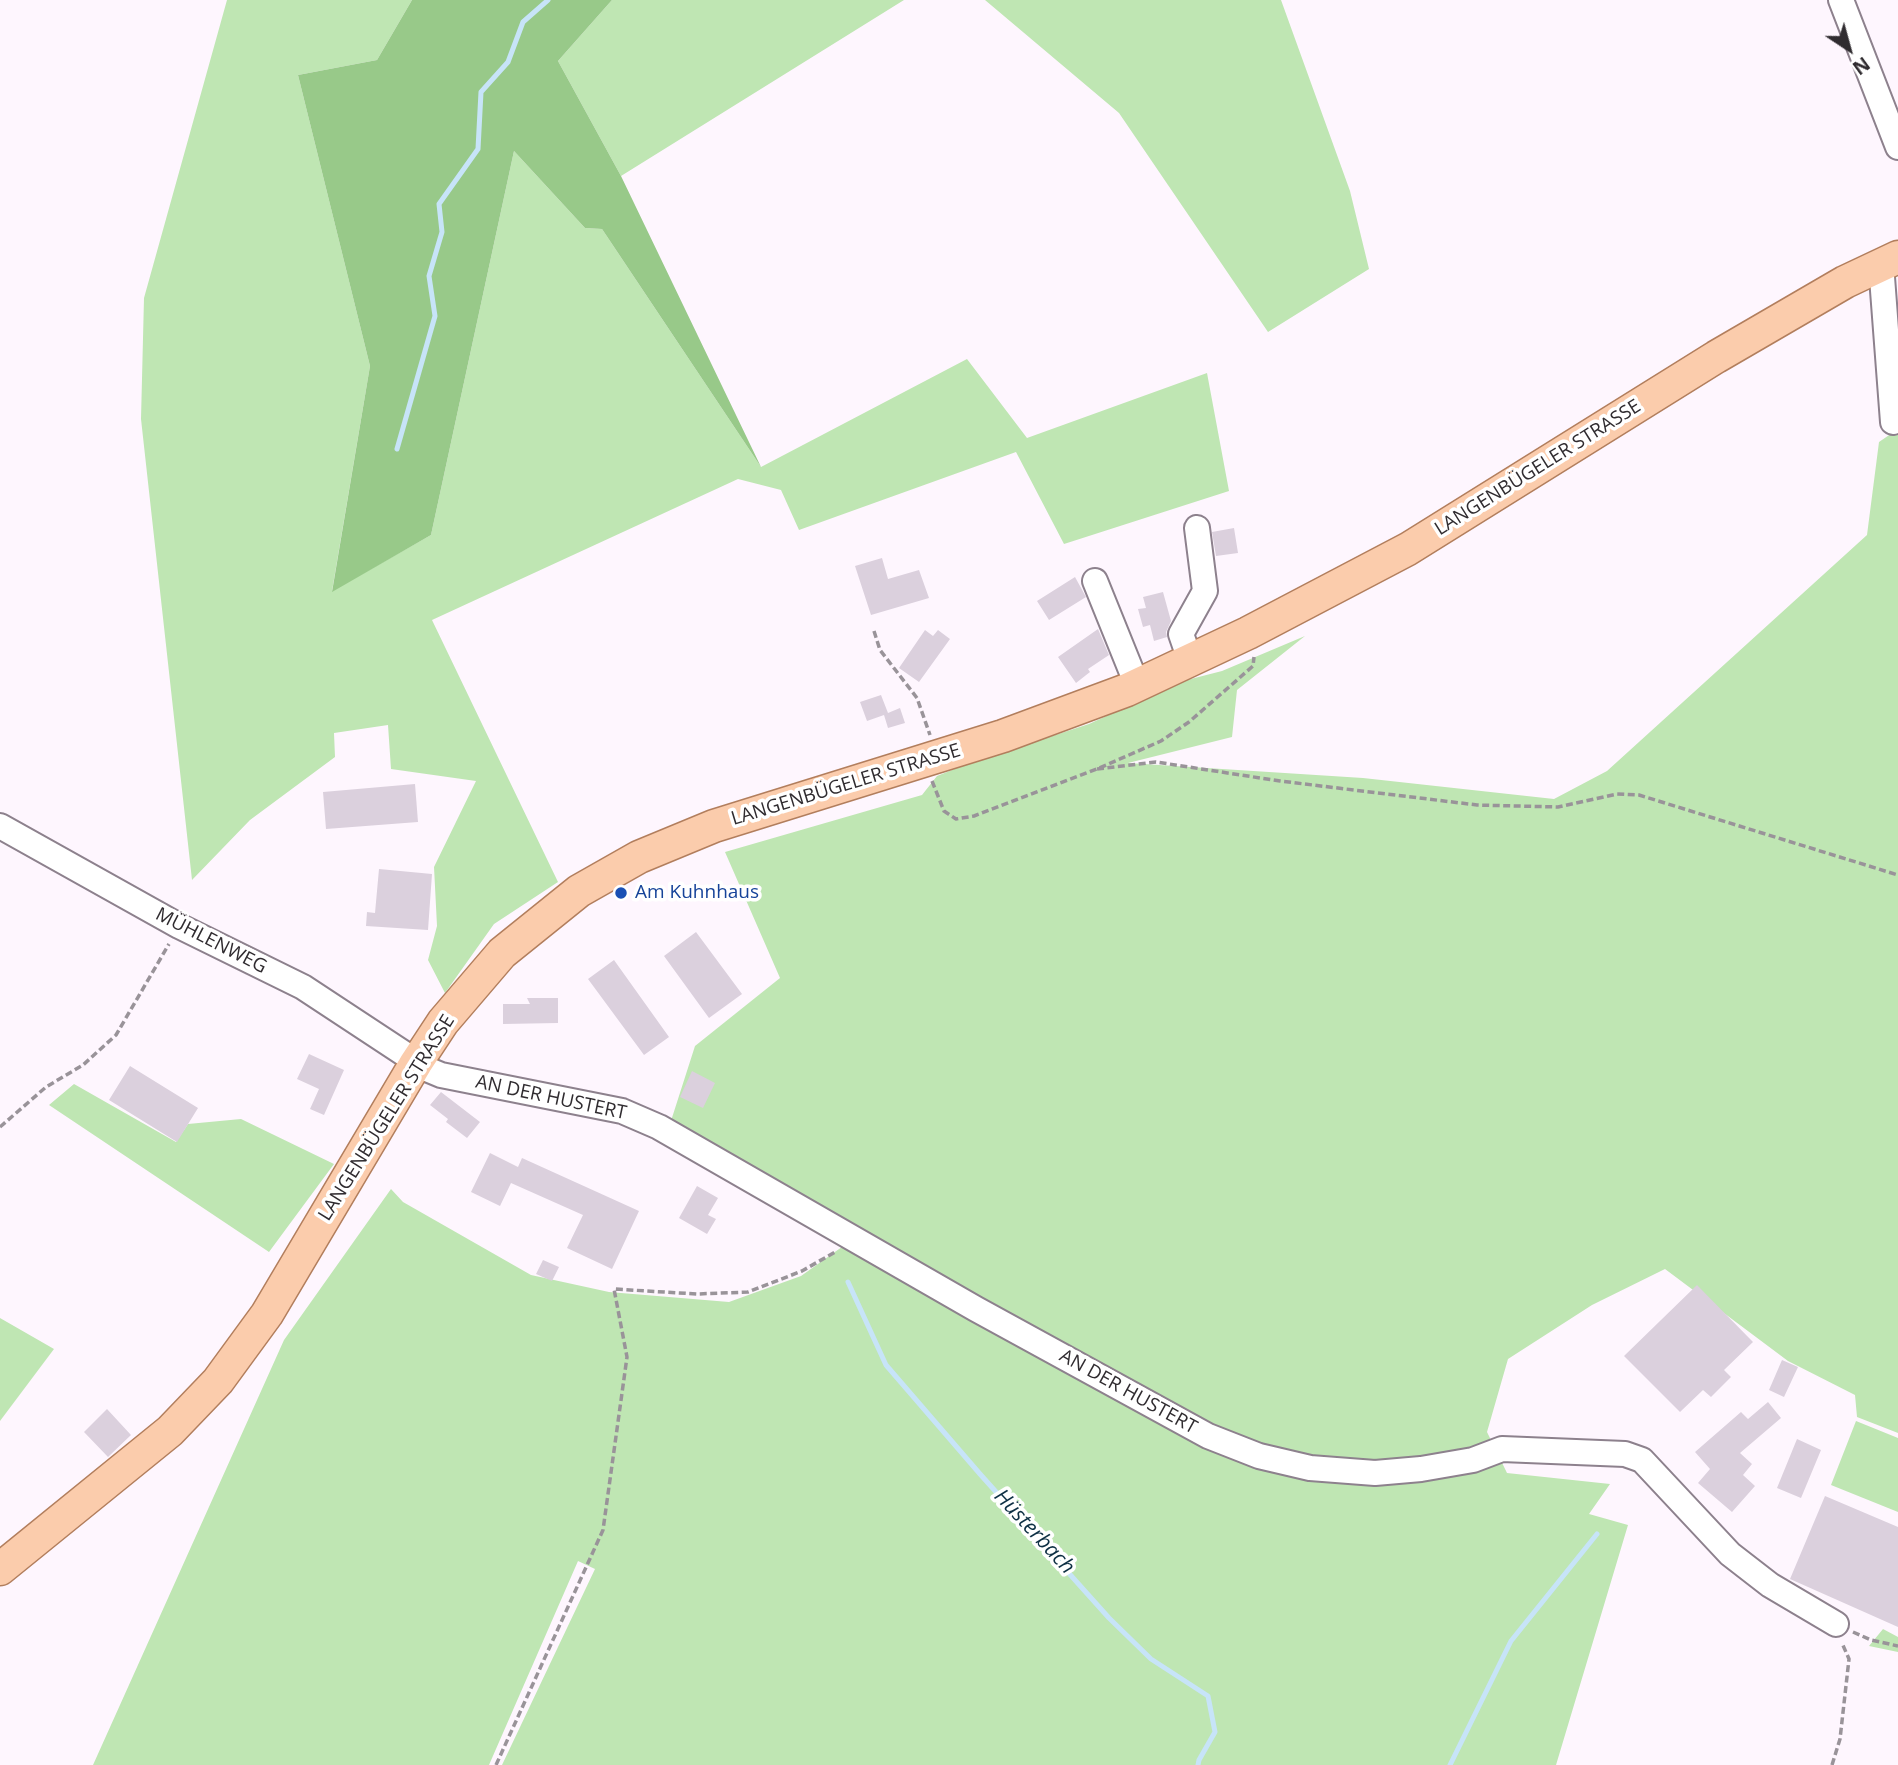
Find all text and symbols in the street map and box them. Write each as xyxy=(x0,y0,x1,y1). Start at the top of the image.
north arrow xyxy=(1814,14,1884,84)
text: N xyxy=(1847,51,1875,81)
street label: LANGENBÜGELER STRASSE xyxy=(1431,395,1645,541)
street label: LANGENBÜGELER STRASSE xyxy=(729,739,963,831)
place label: Am Kuhnhaus xyxy=(635,882,759,904)
marker: Am Kuhnhaus xyxy=(613,885,629,901)
street label: MÜHLENWEG xyxy=(152,903,270,979)
street label: LANGENBÜGELER STRASSE xyxy=(314,1011,460,1225)
street label: AN DER HUSTERT xyxy=(473,1071,629,1125)
street label: AN DER HUSTERT xyxy=(1055,1345,1201,1439)
water label: Hüsterbach xyxy=(988,1484,1080,1580)

